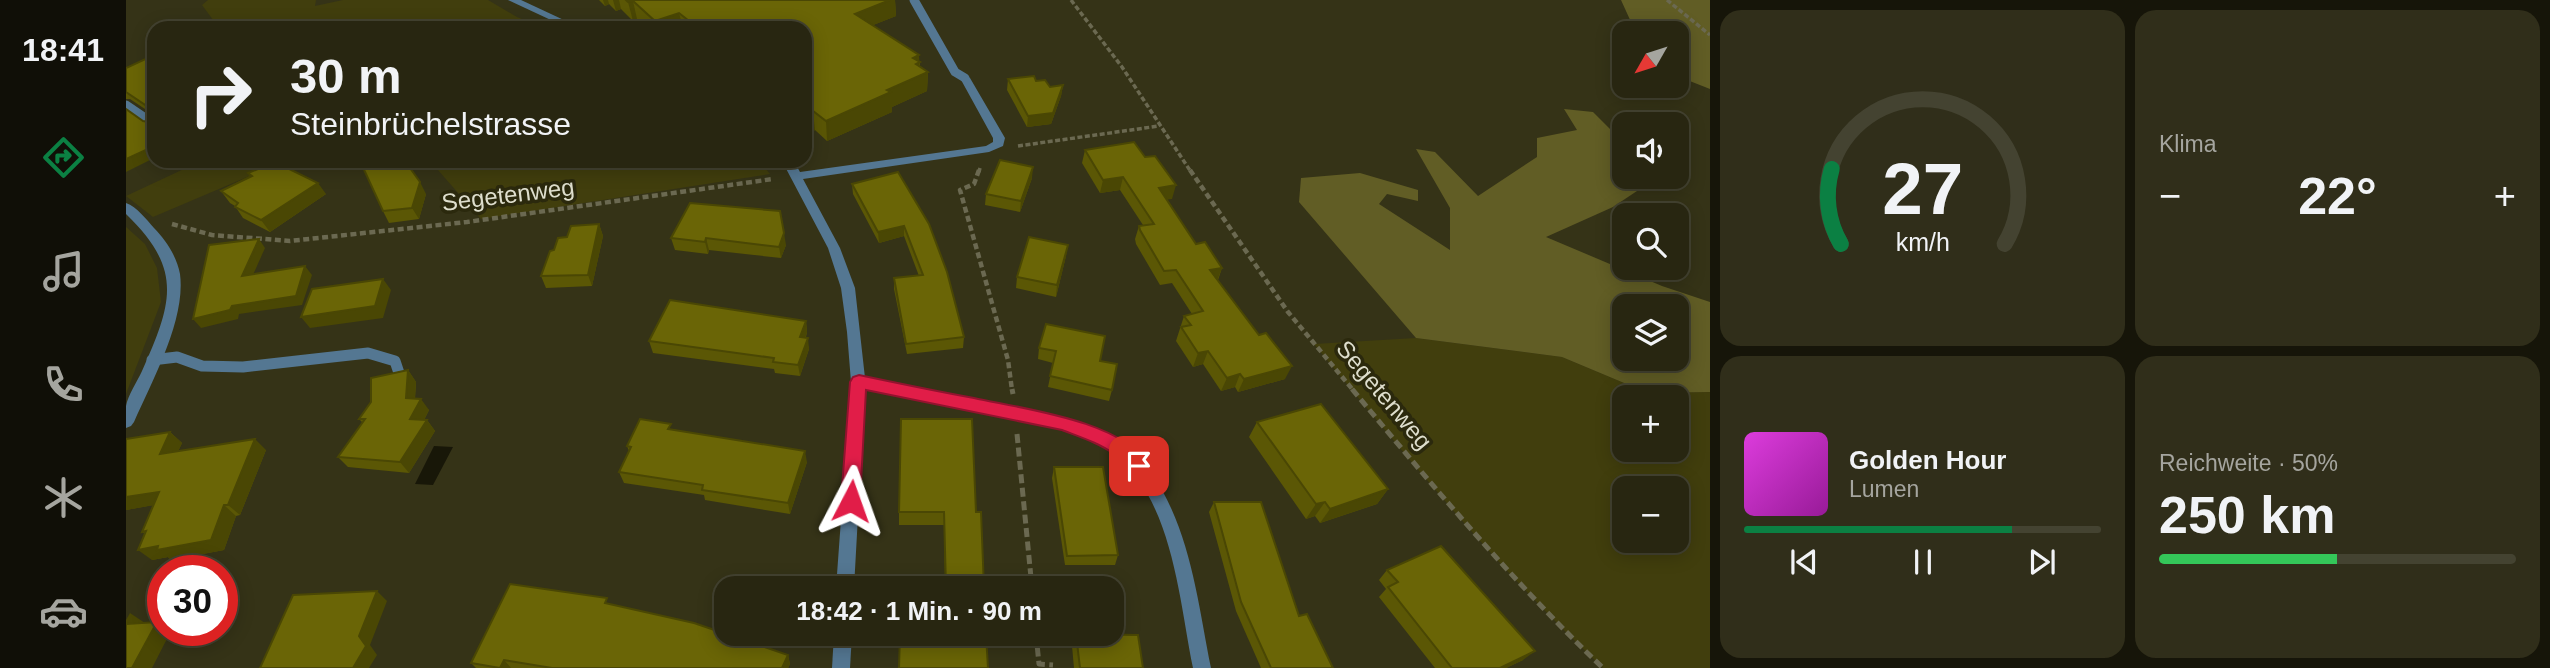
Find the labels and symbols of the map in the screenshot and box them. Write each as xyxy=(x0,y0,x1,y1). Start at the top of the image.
north arrow xyxy=(1612,21,1689,98)
street label: Segetenweg xyxy=(440,173,576,216)
street label: Segetenweg xyxy=(1331,335,1438,454)
pin xyxy=(1109,436,1169,496)
position arrow xyxy=(814,464,888,538)
speed limit sign: 30 xyxy=(147,555,238,646)

